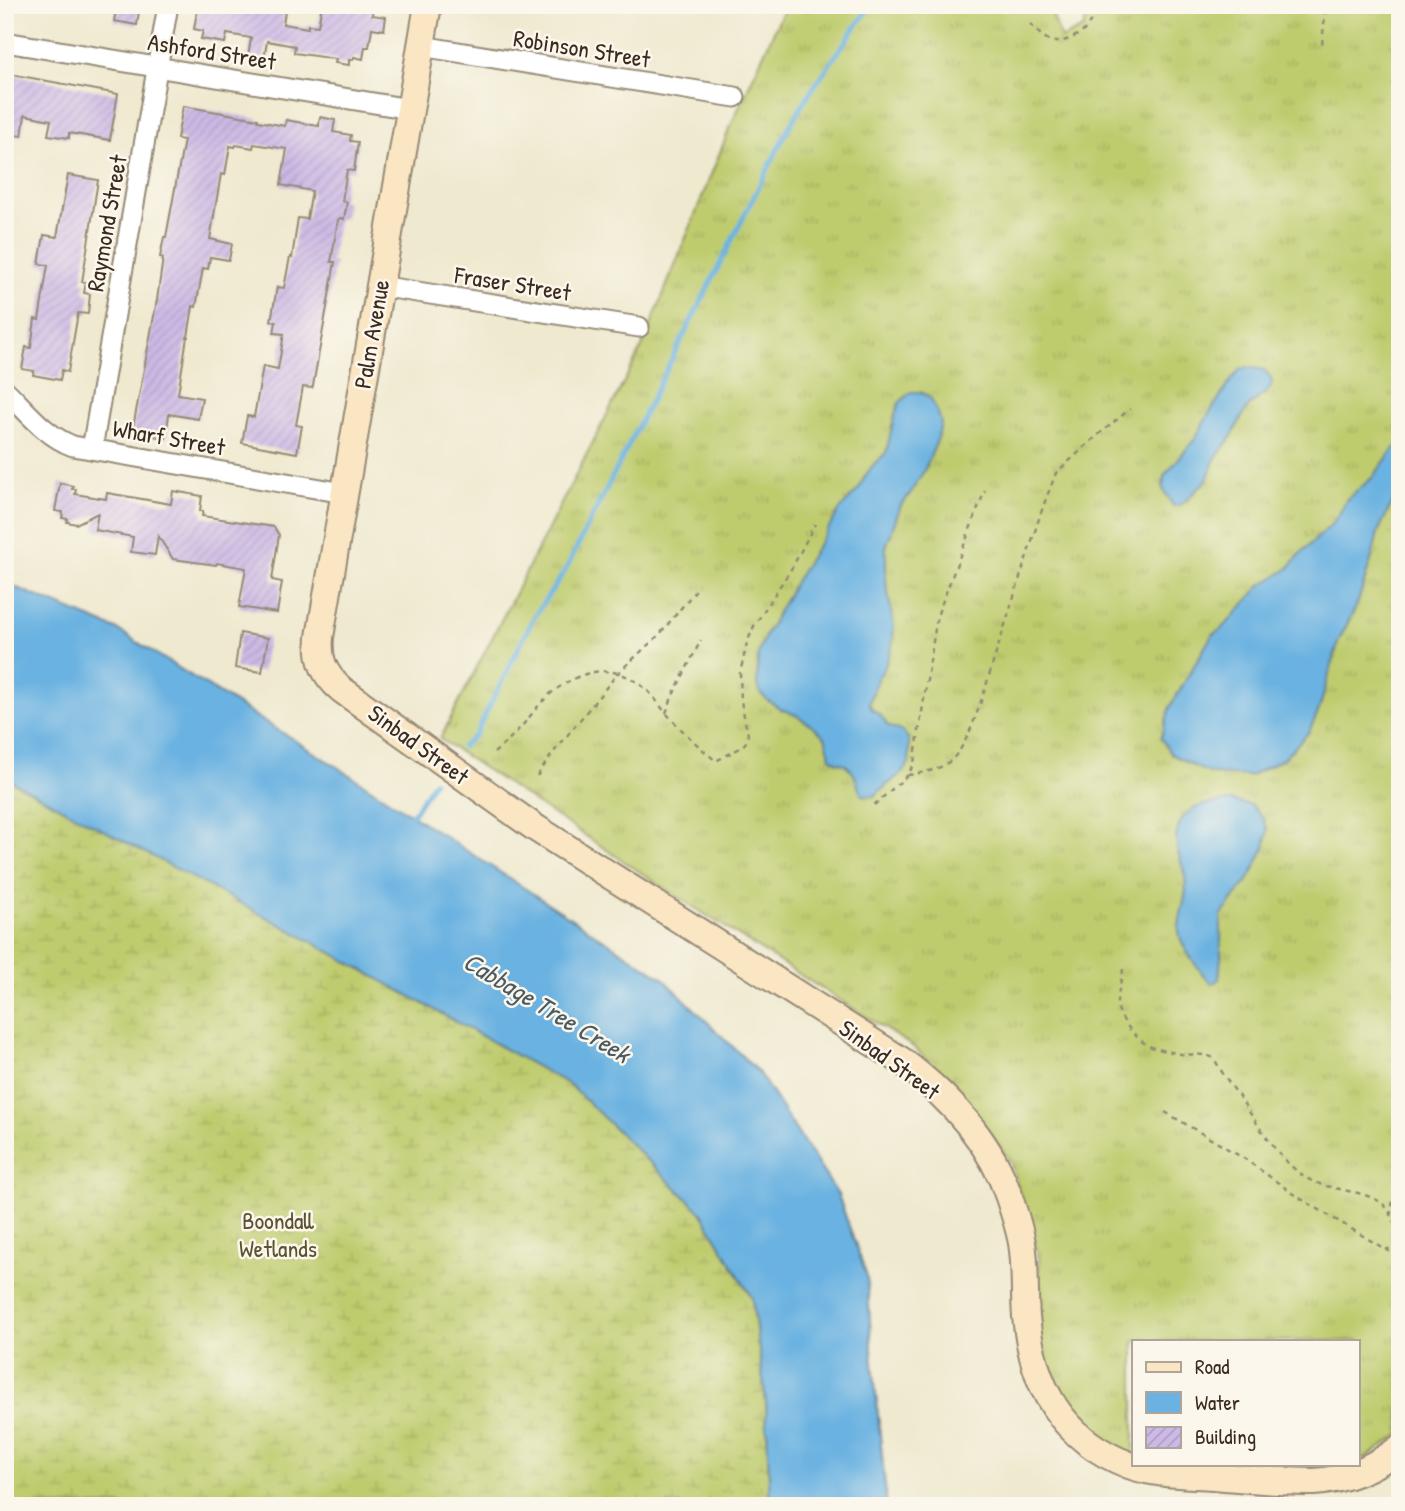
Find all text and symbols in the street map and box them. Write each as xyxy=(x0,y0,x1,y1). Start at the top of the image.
street label: Robinson Street xyxy=(511,21,653,75)
street label: Ashford Street xyxy=(146,25,279,77)
street label: Raymond Street xyxy=(78,152,134,294)
street label: Fraser Street xyxy=(452,258,574,308)
street label: Palm Avenue xyxy=(346,277,396,391)
street label: Wharf Street xyxy=(110,411,228,463)
street label: Sinbad Street xyxy=(362,697,476,792)
water label: Cabbage Tree Creek xyxy=(457,943,639,1073)
street label: Sinbad Street xyxy=(833,1012,947,1107)
park label: Boondall Wetlands xyxy=(239,1204,317,1264)
legend xyxy=(1132,1340,1360,1466)
text: Road xyxy=(1195,1352,1229,1381)
text: Water xyxy=(1195,1388,1240,1417)
text: Building xyxy=(1195,1422,1256,1451)

